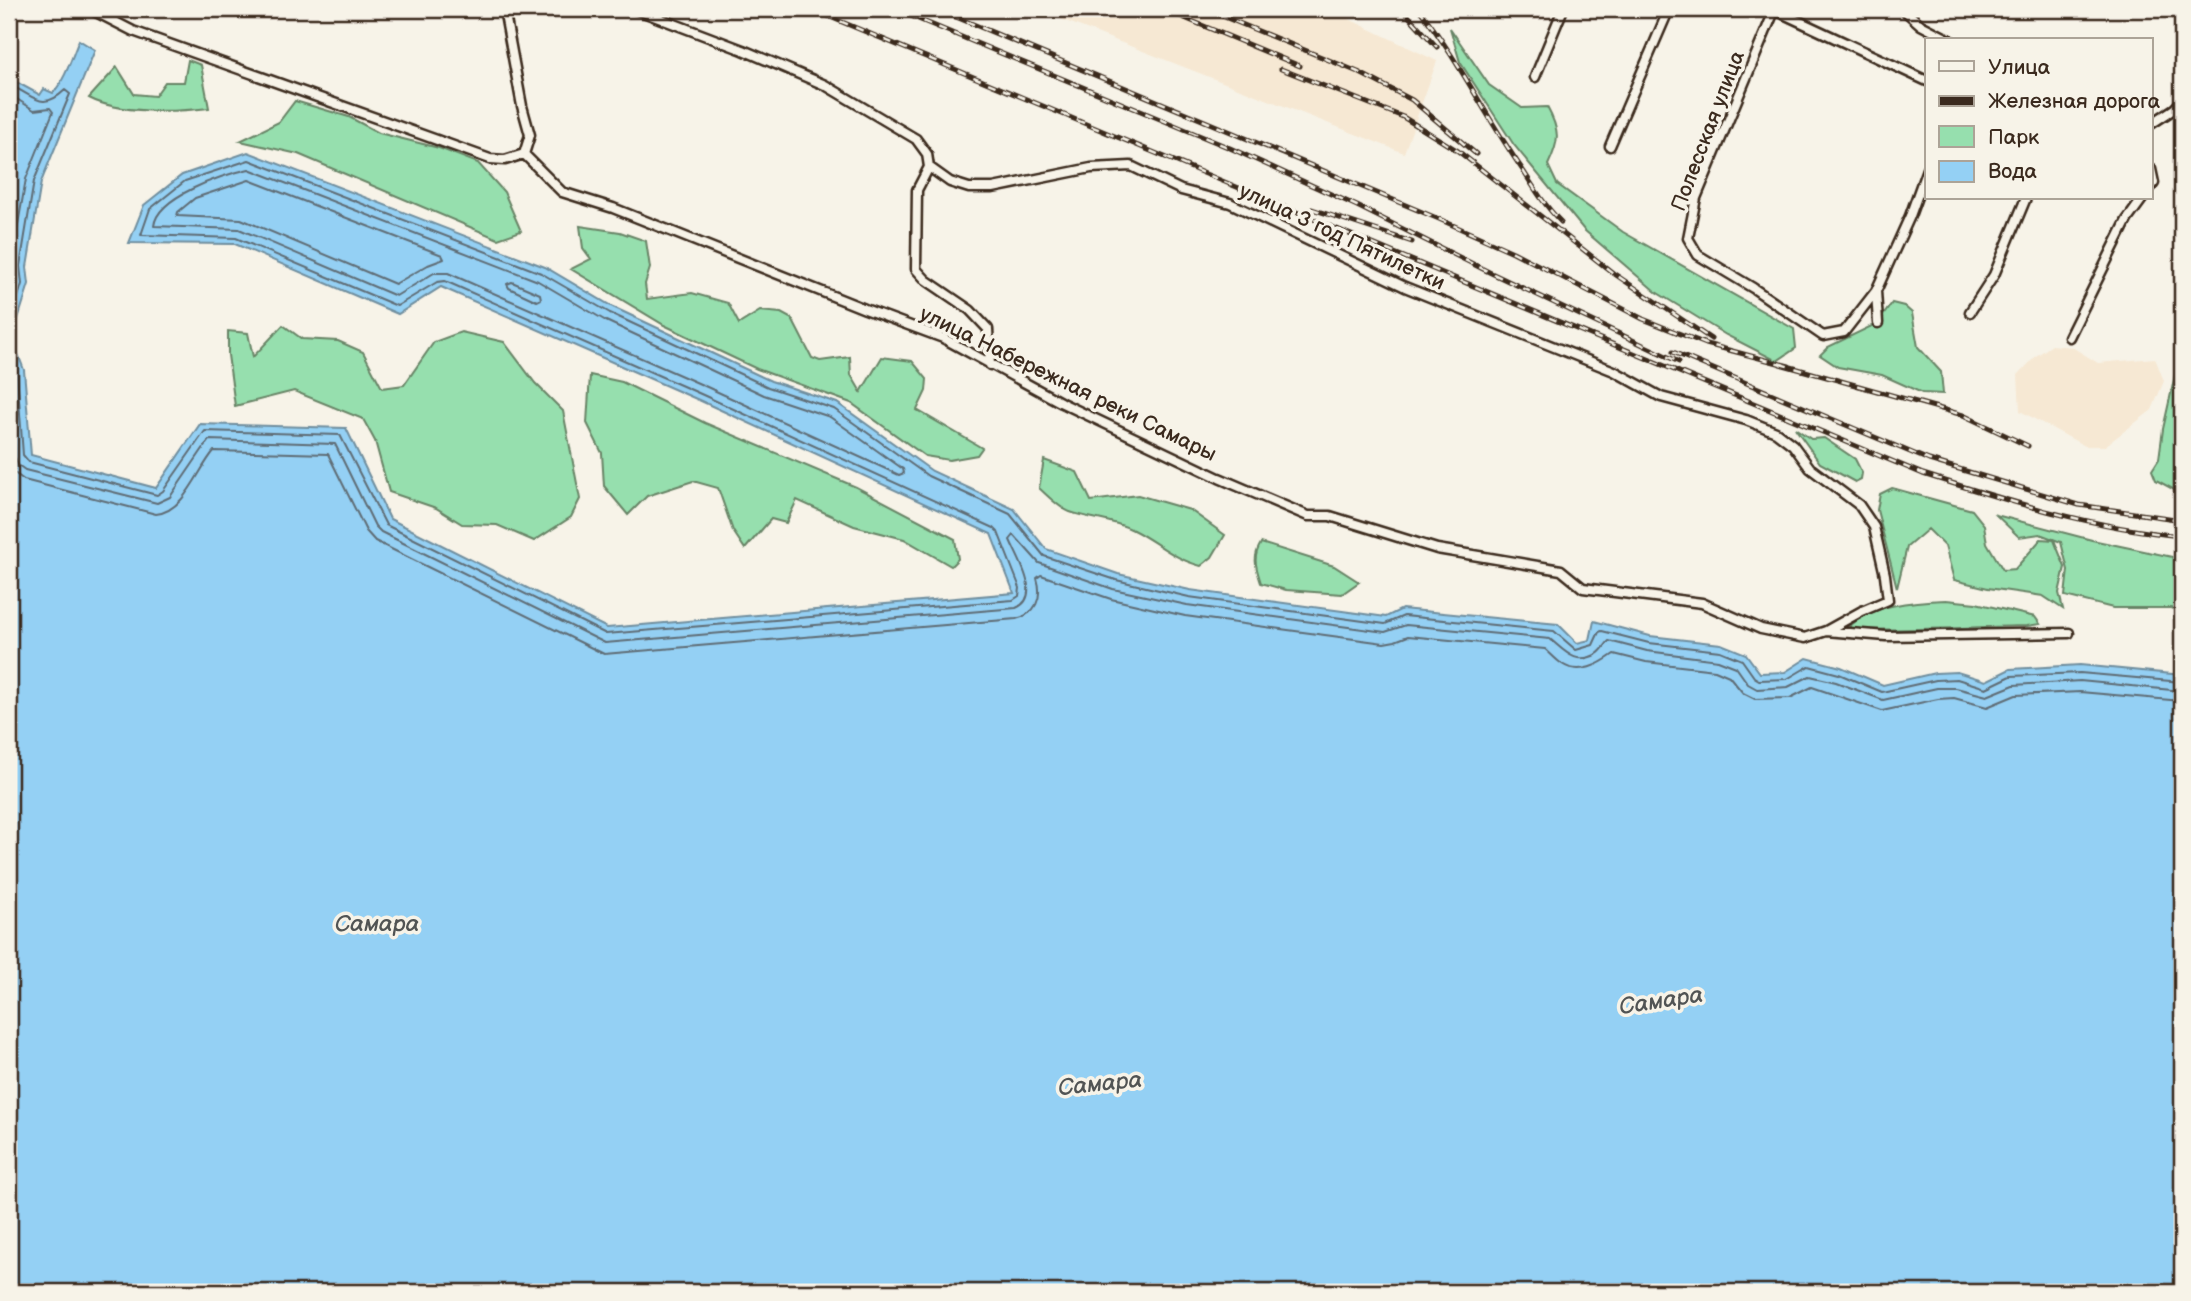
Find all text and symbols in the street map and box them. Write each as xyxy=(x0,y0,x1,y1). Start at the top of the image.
legend xyxy=(1925,38,2152,200)
street label: Полесская улица xyxy=(1666,47,1750,215)
text: Улица xyxy=(1988,55,2051,80)
text: Железная дорога xyxy=(1988,89,2161,114)
text: Парк xyxy=(1988,125,2039,150)
text: Вода xyxy=(1988,159,2037,184)
street label: улица 3 год Пятилетки xyxy=(1235,178,1449,296)
street label: улица Набережная реки Самары xyxy=(916,301,1220,467)
water label: Самара xyxy=(335,910,419,938)
water label: Самара xyxy=(1617,981,1705,1021)
water label: Самара xyxy=(1056,1066,1144,1102)

